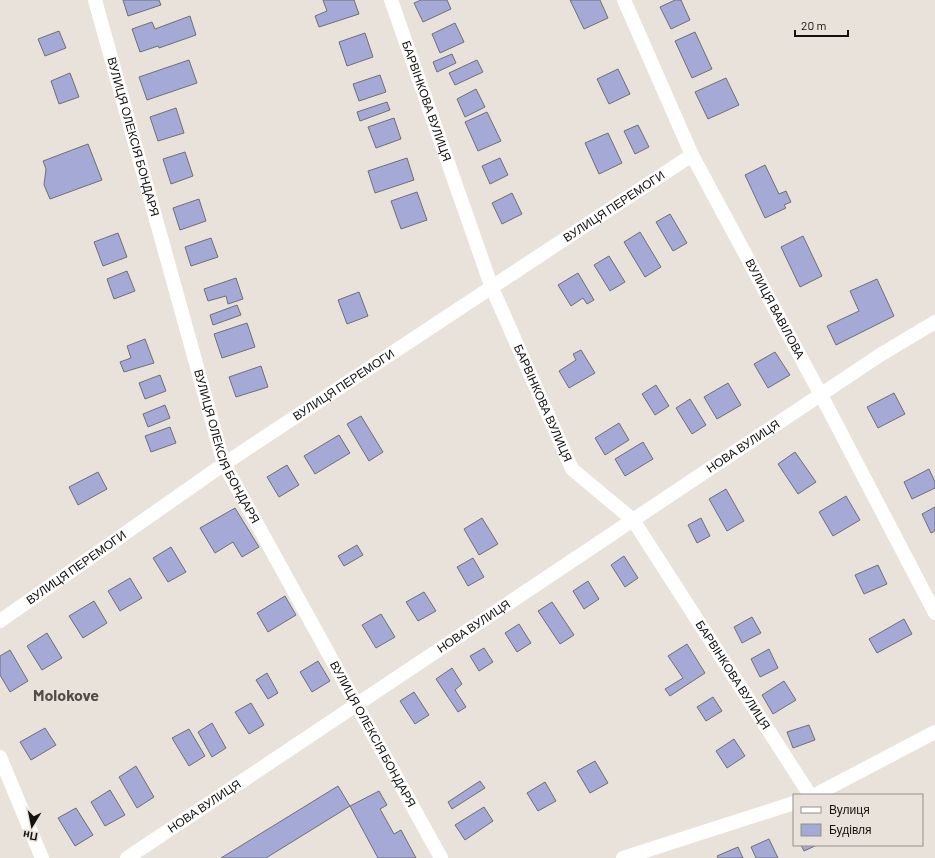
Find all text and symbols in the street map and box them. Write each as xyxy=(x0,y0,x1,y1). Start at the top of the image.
scale bar xyxy=(795,12,848,38)
text: 20 m xyxy=(801,18,827,32)
street label: БАРВІНКОВА ВУЛИЦЯ xyxy=(400,38,455,163)
street label: ВУЛИЦЯ ОЛЕКСІЯ БОНДАРЯ xyxy=(105,55,163,218)
street label: ВУЛИЦЯ ПЕРЕМОГИ xyxy=(560,167,667,244)
street label: ВУЛИЦЯ ВАВІЛОВА xyxy=(743,256,808,361)
street label: БАРВІНКОВА ВУЛИЦЯ xyxy=(512,342,576,463)
street label: ВУЛИЦЯ ПЕРЕМОГИ xyxy=(290,346,396,423)
street label: ВУЛИЦЯ ОЛЕКСІЯ БОНДАРЯ xyxy=(192,367,263,525)
street label: НОВА ВУЛИЦЯ xyxy=(703,416,782,475)
street label: ВУЛИЦЯ ПЕРЕМОГИ xyxy=(23,527,128,607)
street label: НОВА ВУЛИЦЯ xyxy=(434,596,512,655)
street label: БАРВІНКОВА ВУЛИЦЯ xyxy=(693,617,774,732)
street label: ВУЛИЦЯ ОЛЕКСІЯ БОНДАРЯ xyxy=(328,658,420,809)
district label: Molokove xyxy=(33,685,99,704)
street label: НОВА ВУЛИЦЯ xyxy=(165,776,243,835)
legend xyxy=(793,794,923,846)
text: Вулиця xyxy=(829,802,870,817)
north arrow xyxy=(12,806,52,846)
text: Будівля xyxy=(829,822,871,837)
text: Пн xyxy=(22,829,38,844)

